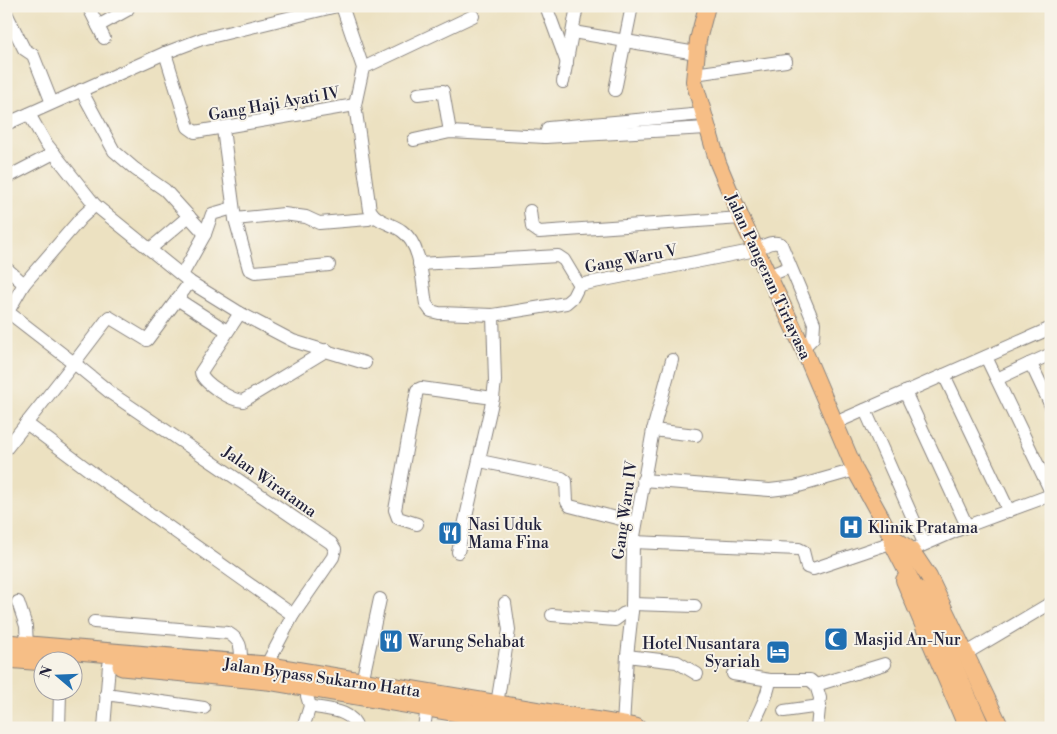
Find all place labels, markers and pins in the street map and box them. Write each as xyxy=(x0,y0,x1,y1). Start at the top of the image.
hospital icon: Klinik Pratama xyxy=(838,514,864,540)
place label: Nasi Uduk Mama Fina xyxy=(468,515,550,553)
place label: Klinik Pratama xyxy=(868,518,979,538)
restaurant icon: Nasi Uduk Mama Fina xyxy=(437,520,463,546)
mosque icon: Masjid An-Nur xyxy=(823,626,849,652)
restaurant icon: Warung Sehabat xyxy=(378,628,404,654)
place label: Masjid An-Nur xyxy=(854,630,961,650)
place label: Warung Sehabat xyxy=(407,632,525,652)
place label: Hotel Nusantara Syariah xyxy=(642,634,761,672)
hotel icon: Hotel Nusantara Syariah xyxy=(765,639,791,665)

